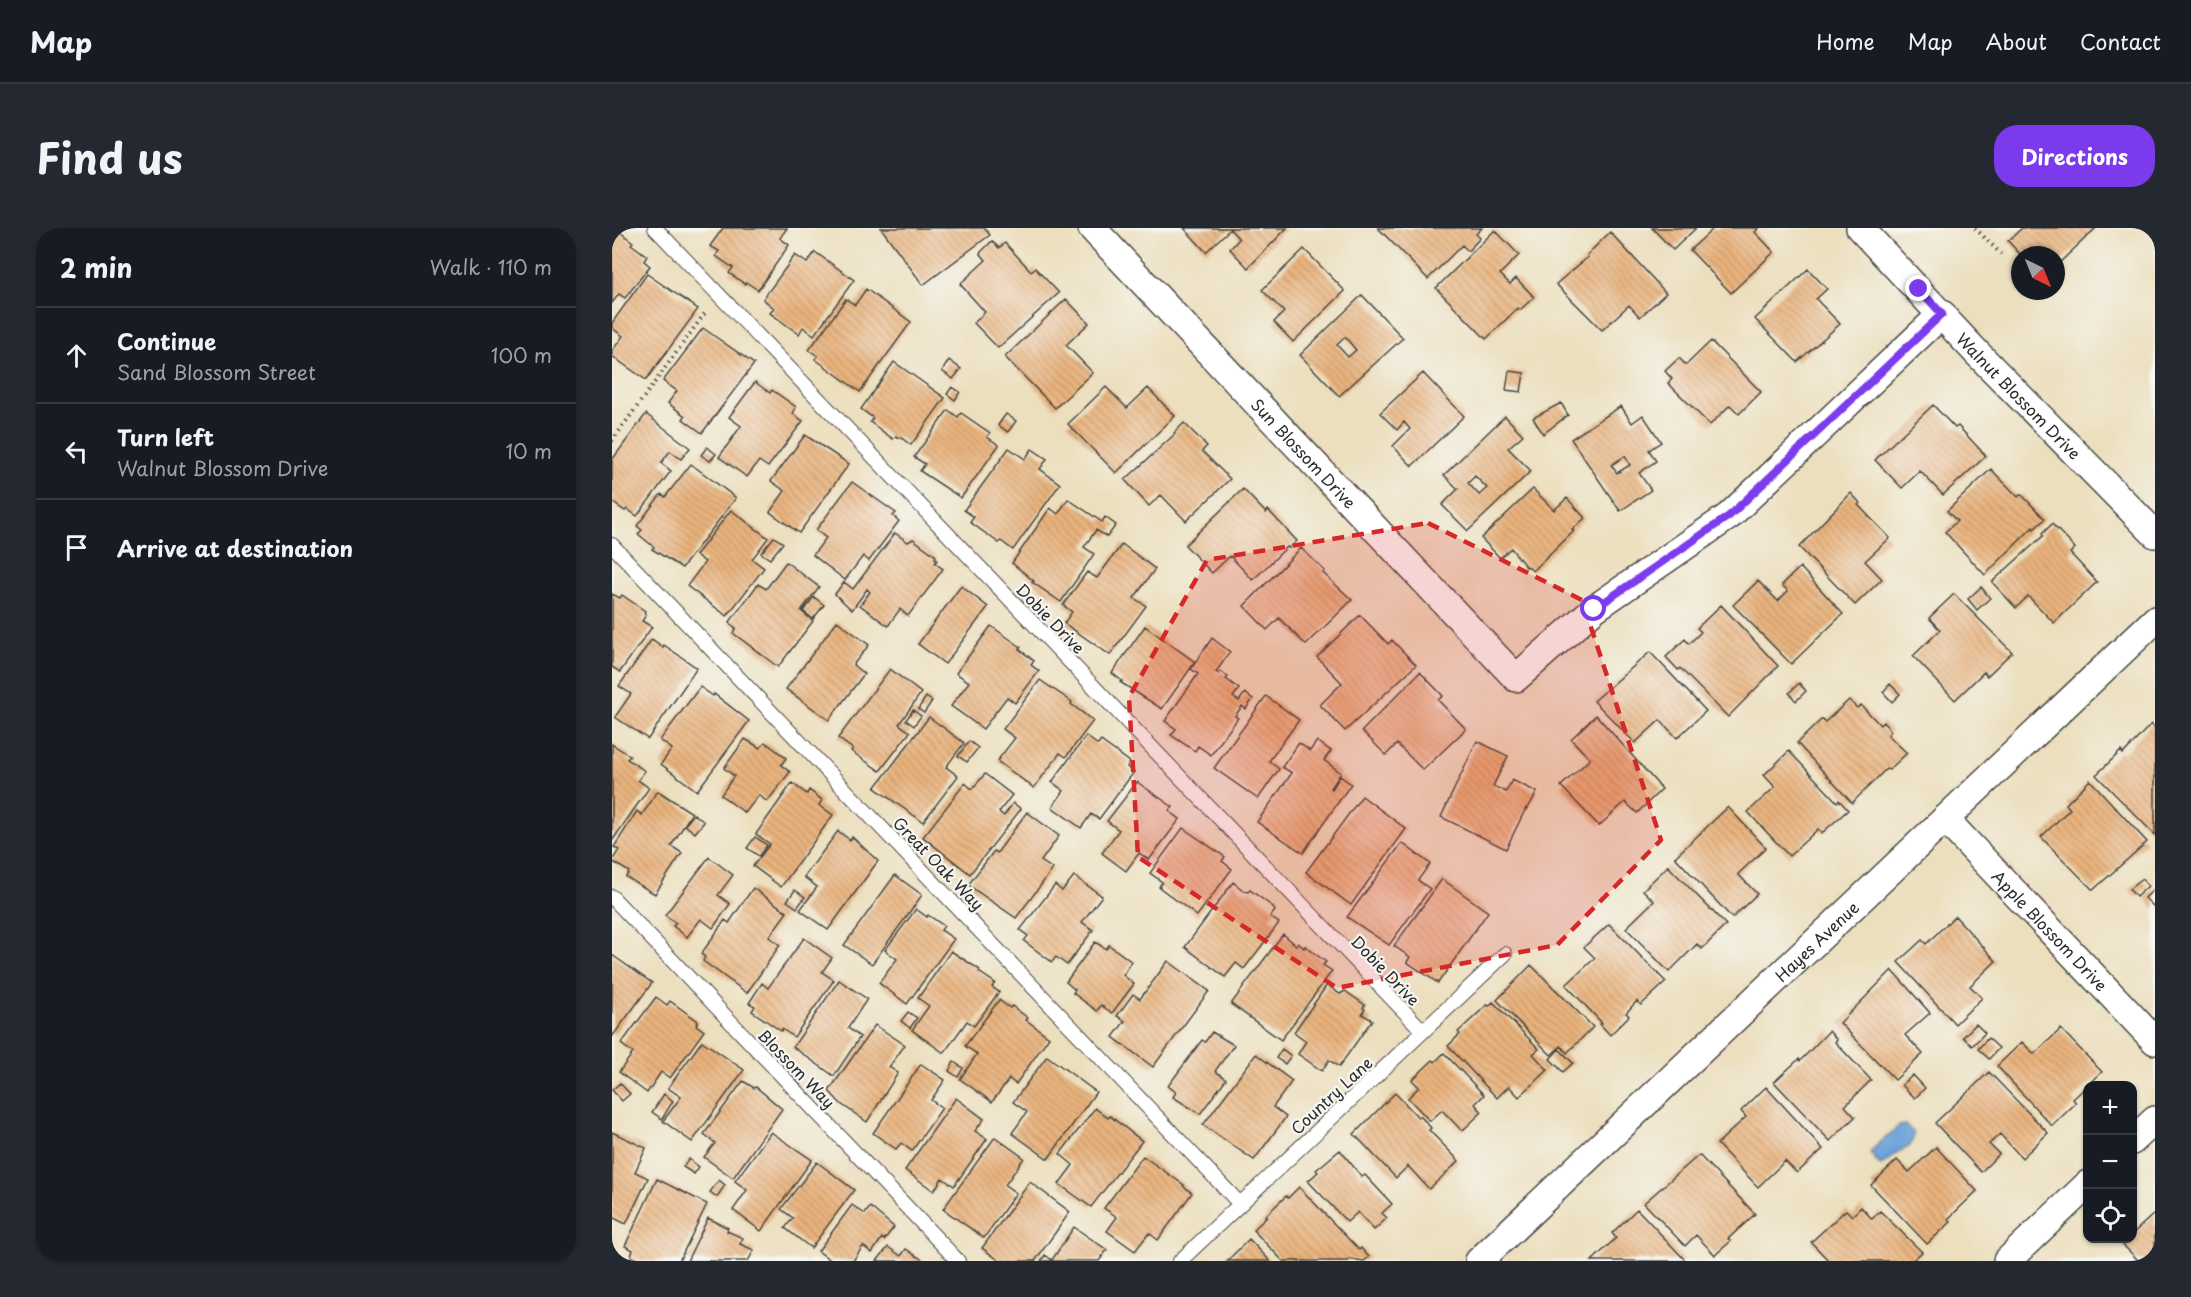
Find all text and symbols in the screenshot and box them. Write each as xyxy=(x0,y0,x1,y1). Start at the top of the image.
text: Map xyxy=(30,20,92,63)
text: Home xyxy=(1816,25,1875,57)
text: Map xyxy=(1908,25,1953,57)
text: About xyxy=(1986,25,2047,57)
text: Contact xyxy=(2080,25,2161,57)
text: Find us xyxy=(36,125,183,188)
button: Directions xyxy=(1994,125,2155,187)
north arrow xyxy=(2011,246,2065,300)
text: 2 min xyxy=(60,248,133,287)
text: Walk · 110 m xyxy=(430,252,552,282)
route end xyxy=(1905,275,1931,301)
text: Continue xyxy=(117,324,216,357)
street label: Walnut Blossom Drive xyxy=(1951,327,2087,464)
icon: ahead xyxy=(60,339,93,372)
text: 100 m xyxy=(491,340,552,370)
text: Sand Blossom Street xyxy=(117,357,316,387)
street label: Sun Blossom Drive xyxy=(1246,392,1362,513)
text: Turn left xyxy=(117,420,214,453)
icon: left xyxy=(60,435,93,468)
text: 10 m xyxy=(505,436,552,466)
text: Walnut Blossom Drive xyxy=(117,453,328,483)
icon: arrive xyxy=(60,531,93,564)
text: Arrive at destination xyxy=(117,531,353,564)
street label: Dobie Drive xyxy=(1011,577,1091,659)
route start xyxy=(1580,595,1606,621)
street label: Great Oak Way xyxy=(888,811,990,915)
street label: Apple Blossom Drive xyxy=(1987,864,2113,996)
street label: Hayes Avenue xyxy=(1769,895,1864,987)
street label: Dobie Drive xyxy=(1346,929,1426,1011)
street label: Blossom Way xyxy=(753,1023,841,1113)
street label: Country Lane xyxy=(1285,1051,1377,1139)
map controls xyxy=(2083,1081,2137,1243)
button: + xyxy=(2083,1081,2137,1135)
button: − xyxy=(2083,1135,2137,1189)
button: locate xyxy=(2083,1189,2137,1243)

